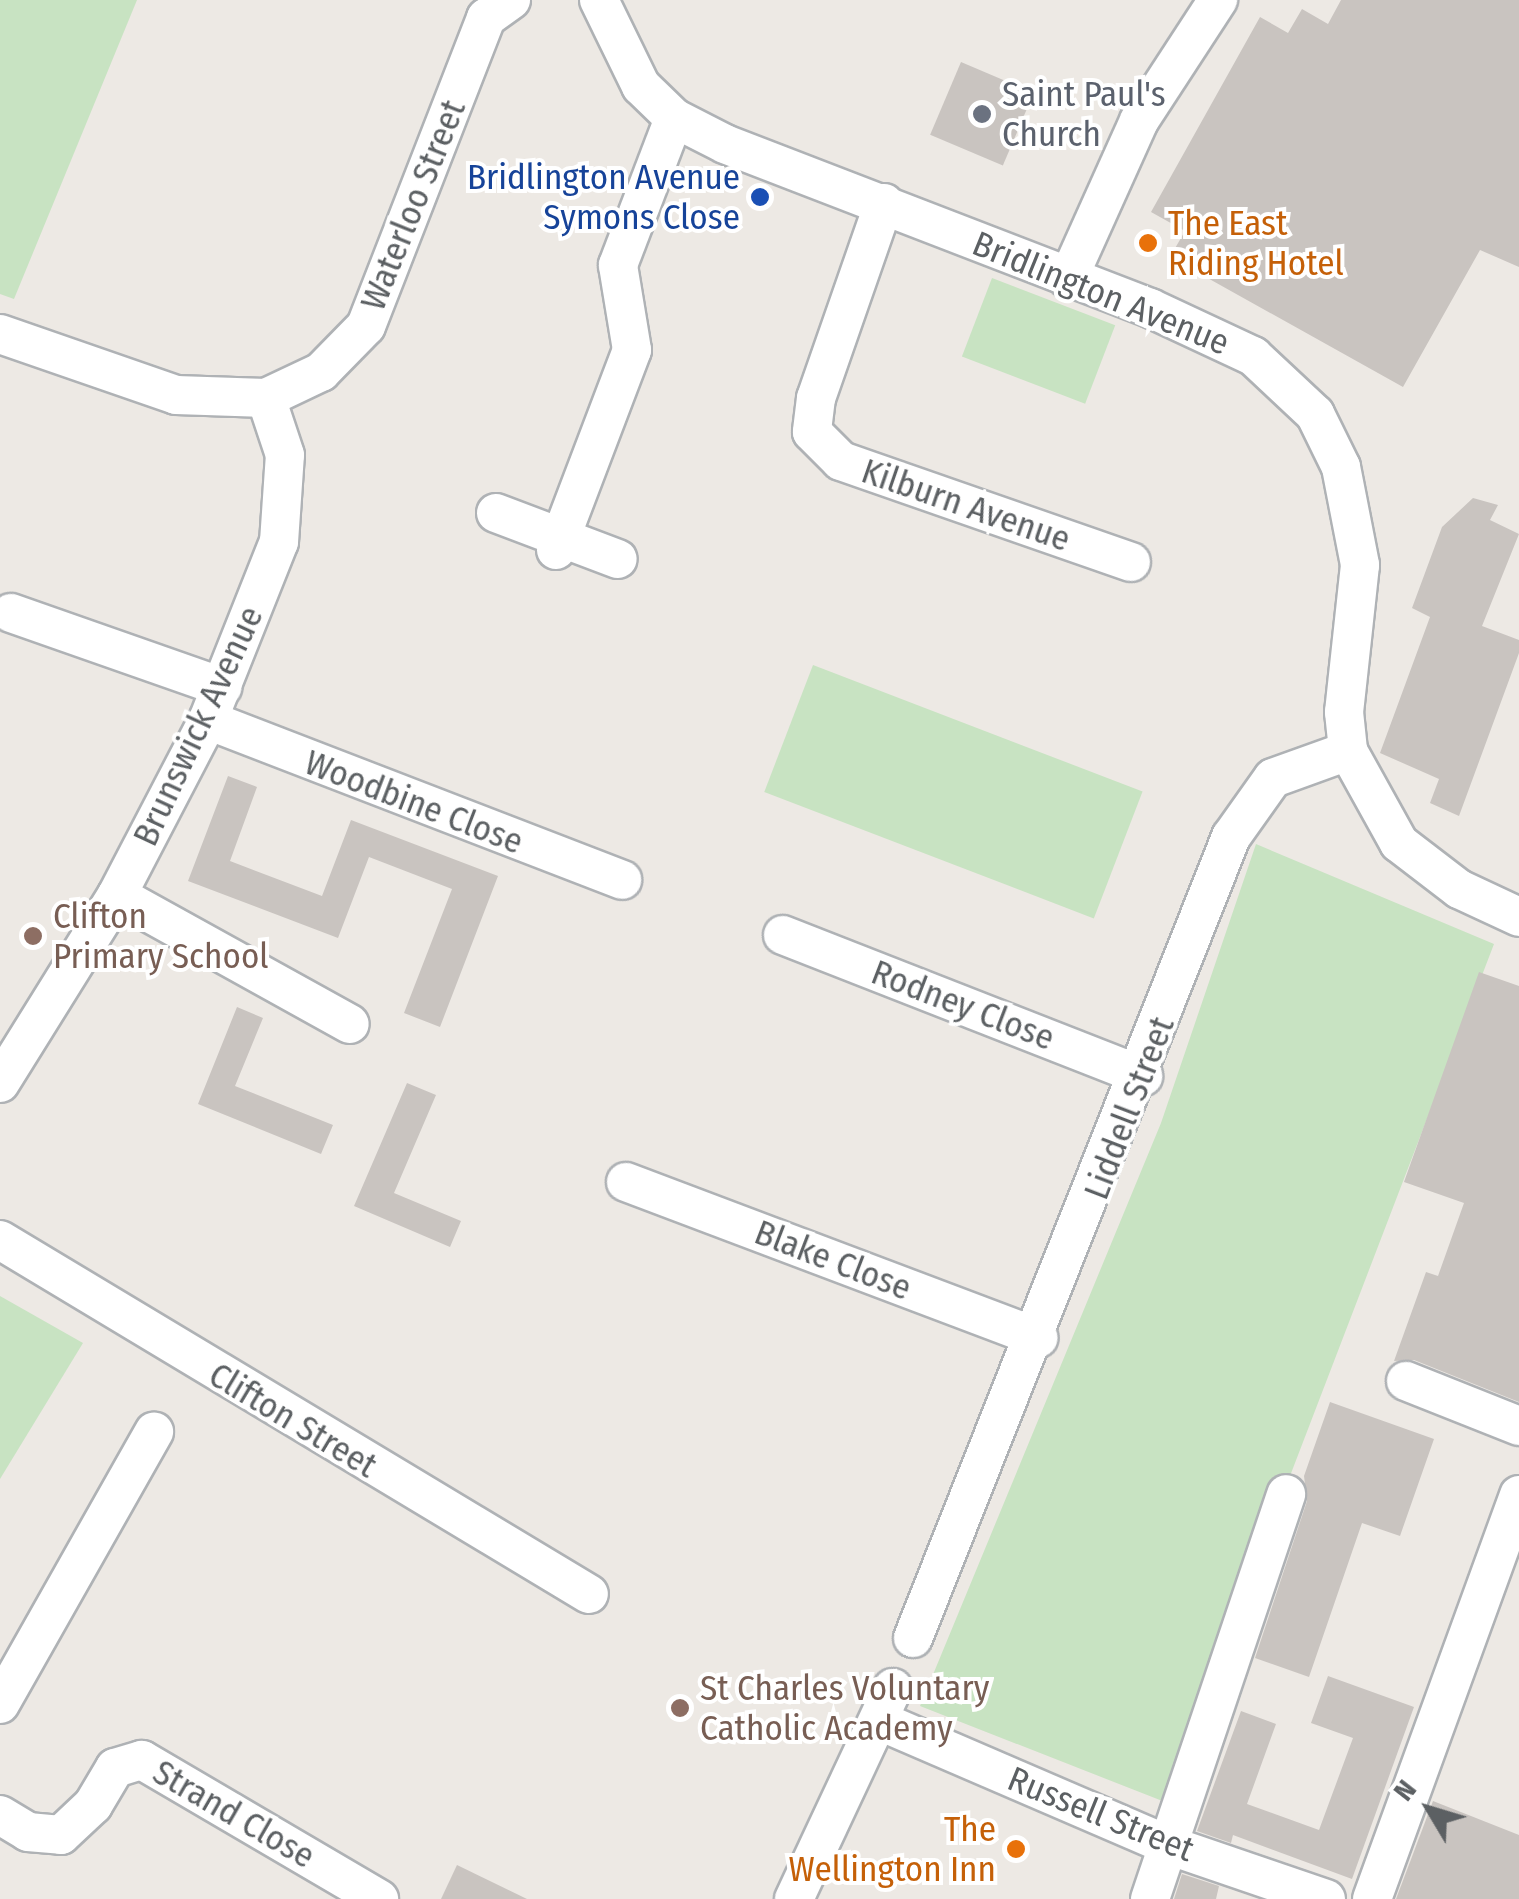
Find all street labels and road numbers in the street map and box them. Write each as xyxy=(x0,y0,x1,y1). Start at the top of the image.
street label: Waterloo Street xyxy=(352,94,474,316)
street label: Bridlington Avenue xyxy=(967,222,1235,364)
street label: Kilburn Avenue xyxy=(856,450,1076,560)
street label: Brunswick Avenue xyxy=(124,600,272,852)
street label: Woodbine Close xyxy=(299,741,529,863)
street label: Rodney Close xyxy=(866,951,1060,1059)
street label: Liddell Street xyxy=(1075,1011,1183,1205)
street label: Blake Close xyxy=(749,1211,917,1309)
street label: Clifton Street xyxy=(201,1354,385,1486)
street label: Strand Close xyxy=(146,1751,322,1877)
street label: Russell Street xyxy=(1002,1758,1200,1870)

